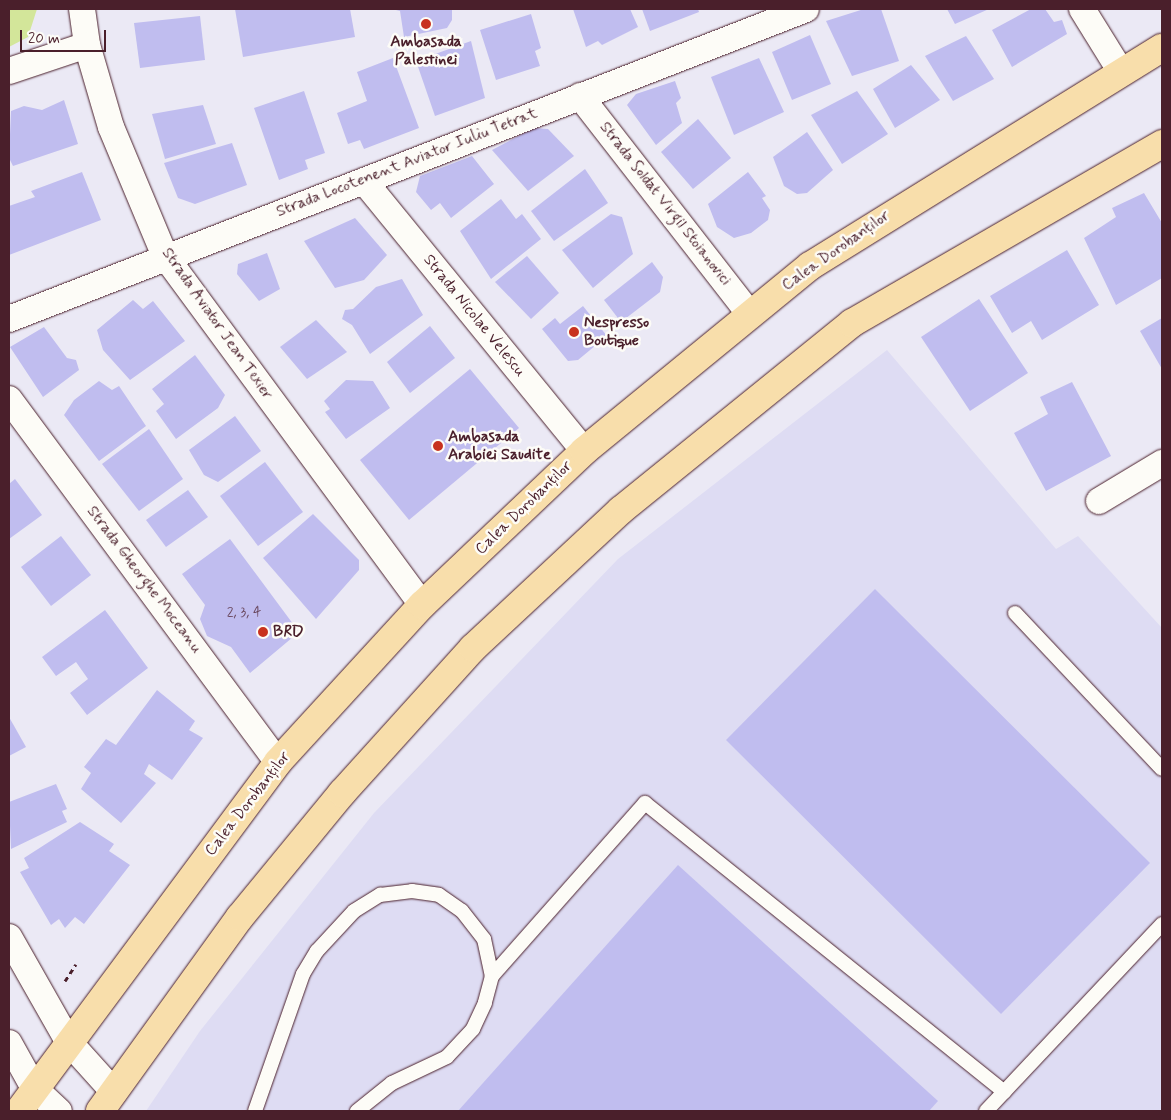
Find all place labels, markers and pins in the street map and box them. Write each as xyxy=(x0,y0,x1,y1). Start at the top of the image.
marker: Ambasada Palestinei xyxy=(420,18,432,30)
place label: Ambasada Palestinei xyxy=(390,32,462,70)
place label: Nespresso Boutique xyxy=(584,313,649,351)
marker: Nespresso Boutique xyxy=(568,326,580,338)
place label: Ambasada Arabiei Saudite xyxy=(448,427,551,465)
marker: Ambasada Arabiei Saudite xyxy=(432,440,444,452)
place label: BRD xyxy=(273,622,304,642)
marker: BRD xyxy=(257,626,269,638)

